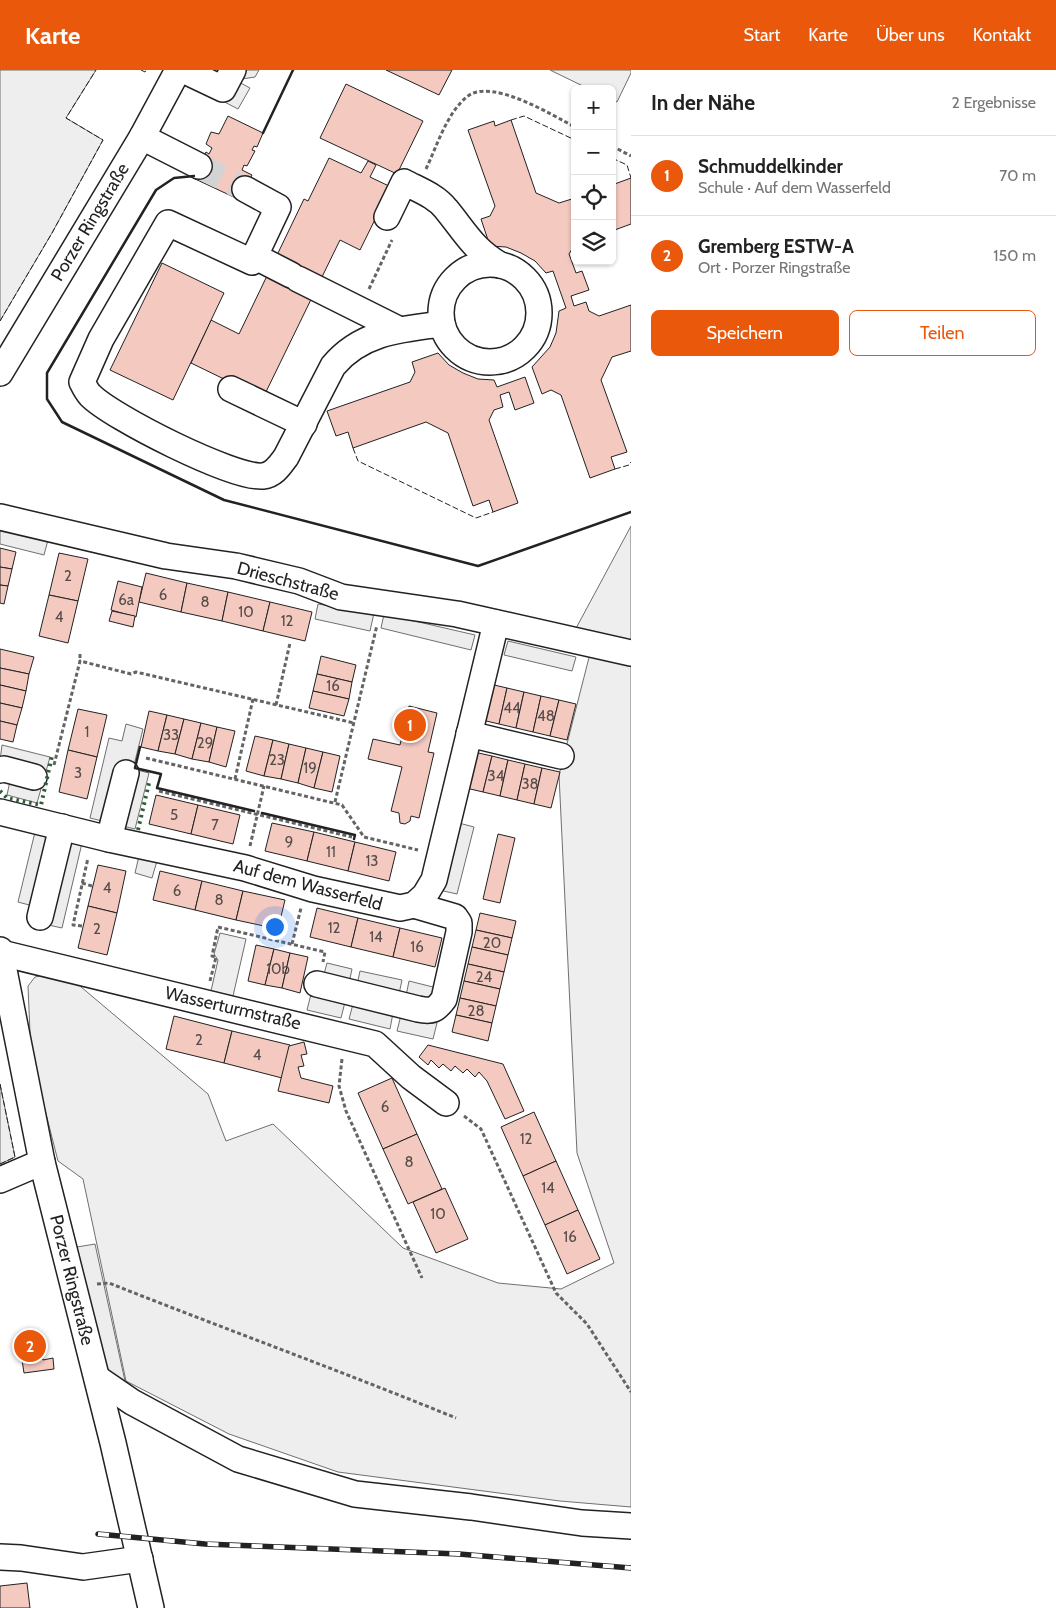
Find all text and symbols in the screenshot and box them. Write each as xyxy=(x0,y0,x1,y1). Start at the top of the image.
text: Karte xyxy=(25,21,80,50)
text: Start xyxy=(744,24,780,46)
text: Karte xyxy=(808,24,848,46)
text: Über uns xyxy=(876,24,945,46)
text: Kontakt xyxy=(973,24,1031,46)
map controls xyxy=(571,85,616,265)
button: + xyxy=(571,85,616,130)
text: In der Nähe xyxy=(651,90,755,115)
text: 2 Ergebnisse xyxy=(952,93,1036,112)
button: − xyxy=(571,130,616,175)
text: Schmuddelkinder xyxy=(698,155,843,178)
street label: Porzer Ringstraße xyxy=(46,159,134,285)
text: 1 xyxy=(664,166,670,185)
text: 70 m xyxy=(999,166,1036,185)
button: locate xyxy=(571,175,616,220)
text: Schule · Auf dem Wasserfeld xyxy=(698,178,891,197)
button: layers xyxy=(571,220,616,265)
text: Gremberg ESTW-A xyxy=(698,235,854,258)
text: 2 xyxy=(663,246,671,265)
text: 150 m xyxy=(993,246,1036,265)
text: Ort · Porzer Ringstraße xyxy=(698,258,851,277)
button: Speichern xyxy=(651,310,839,356)
button: Teilen xyxy=(849,310,1036,356)
street label: Drieschstraße xyxy=(235,557,341,605)
house number: 2 xyxy=(64,567,72,585)
house number: 6 xyxy=(159,586,167,604)
house number: 6a xyxy=(118,591,135,609)
house number: 8 xyxy=(200,593,210,611)
house number: 10 xyxy=(238,603,254,621)
house number: 4 xyxy=(55,608,64,626)
house number: 12 xyxy=(281,612,294,630)
house number: 16 xyxy=(326,677,340,695)
house number: 44 xyxy=(503,699,521,717)
pin: 1 xyxy=(394,706,426,744)
house number: 48 xyxy=(537,707,555,725)
house number: 1 xyxy=(85,723,89,741)
house number: 33 xyxy=(163,726,179,744)
house number: 29 xyxy=(197,734,213,752)
house number: 23 xyxy=(269,751,285,769)
house number: 19 xyxy=(303,759,317,777)
house number: 3 xyxy=(74,764,82,782)
house number: 34 xyxy=(488,767,505,785)
house number: 38 xyxy=(521,775,539,793)
house number: 5 xyxy=(170,806,178,824)
house number: 7 xyxy=(211,816,219,834)
house number: 9 xyxy=(285,833,293,851)
house number: 11 xyxy=(326,843,336,861)
house number: 13 xyxy=(365,852,379,870)
street label: Auf dem Wasserfeld xyxy=(231,855,385,915)
house number: 4 xyxy=(103,879,112,897)
house number: 6 xyxy=(173,882,181,900)
house number: 8 xyxy=(214,891,224,909)
your location xyxy=(262,914,288,940)
house number: 12 xyxy=(328,919,341,937)
house number: 2 xyxy=(93,920,101,938)
house number: 14 xyxy=(369,928,383,946)
house number: 20 xyxy=(483,934,501,952)
house number: 16 xyxy=(410,938,424,956)
house number: 10b xyxy=(266,960,290,978)
house number: 24 xyxy=(476,968,493,986)
street label: Wasserturmstraße xyxy=(163,982,303,1034)
house number: 28 xyxy=(468,1002,484,1020)
house number: 2 xyxy=(195,1031,203,1049)
house number: 4 xyxy=(253,1046,262,1064)
house number: 6 xyxy=(381,1098,389,1116)
house number: 12 xyxy=(520,1130,533,1148)
house number: 8 xyxy=(404,1153,414,1171)
house number: 14 xyxy=(541,1179,555,1197)
house number: 10 xyxy=(430,1205,446,1223)
street label: Porzer Ringstraße xyxy=(45,1212,99,1348)
house number: 16 xyxy=(563,1228,577,1246)
pin: 2 xyxy=(14,1327,46,1365)

